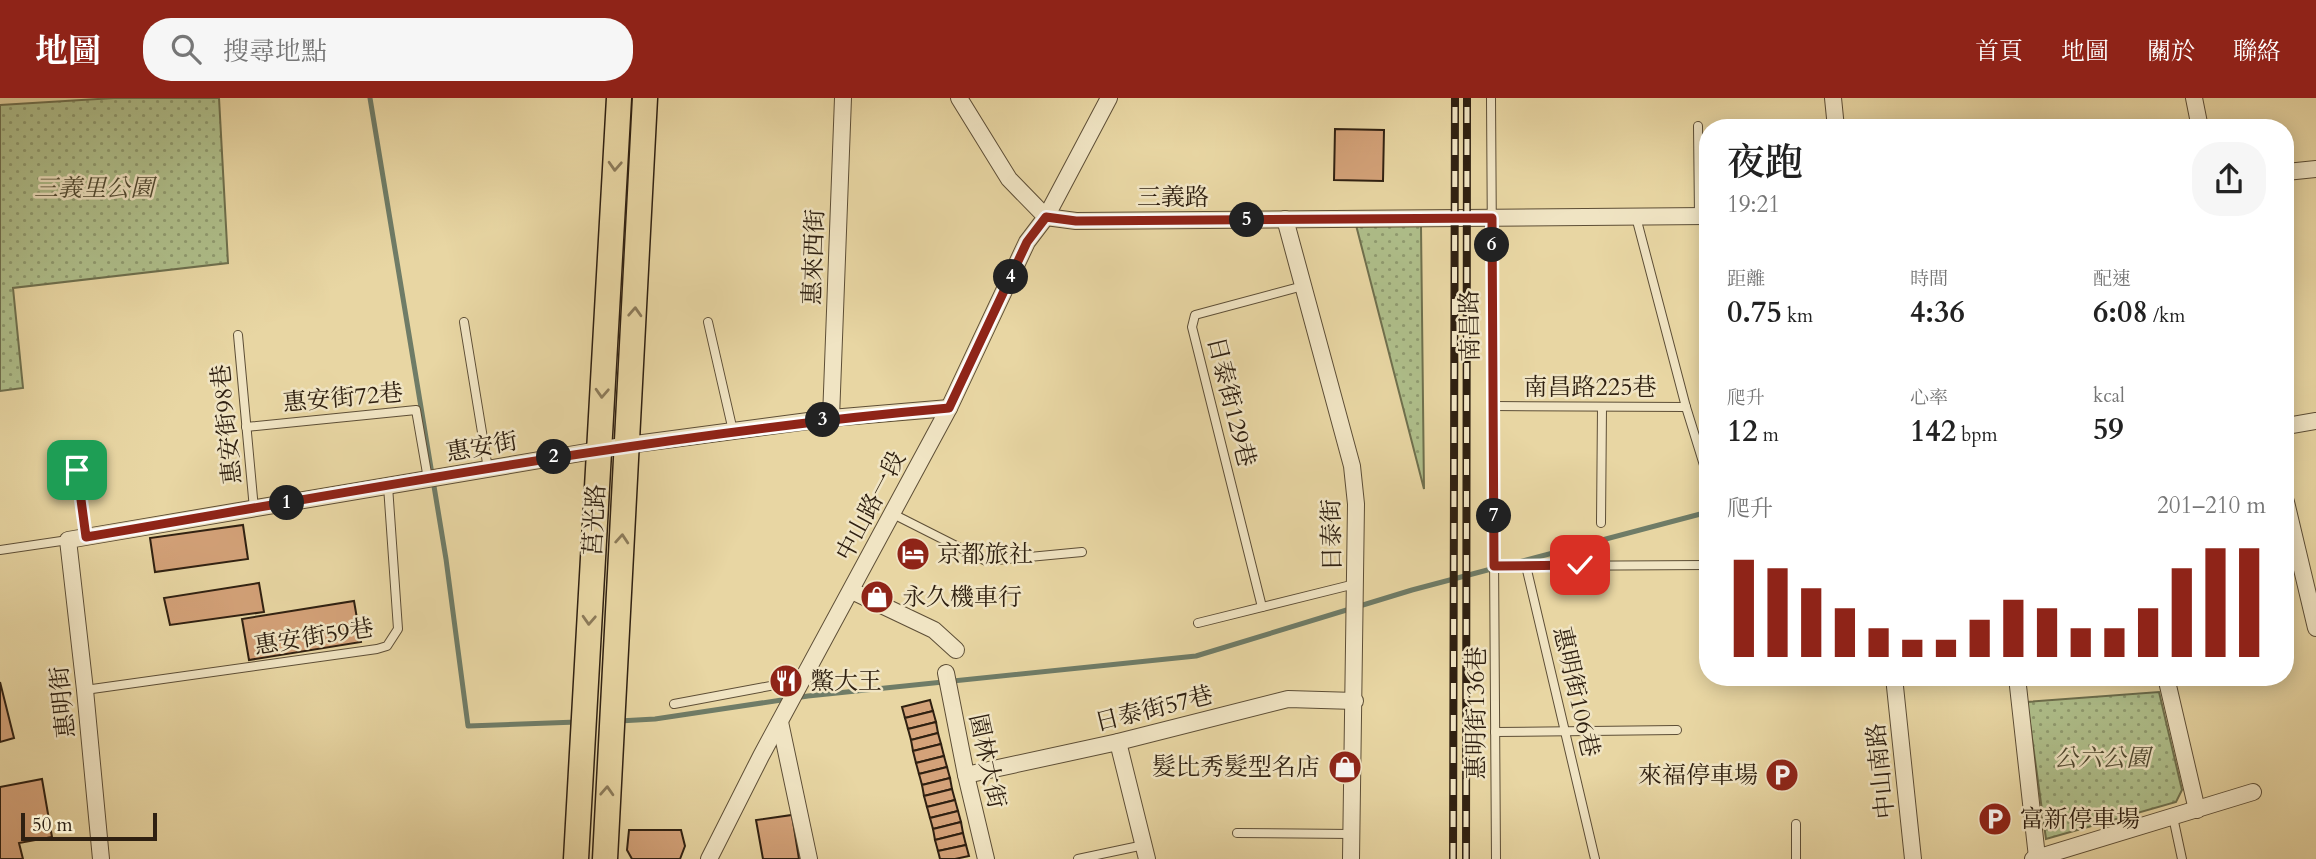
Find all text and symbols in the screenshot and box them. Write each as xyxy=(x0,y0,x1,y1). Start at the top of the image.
search box xyxy=(143,18,633,81)
text: 地圖 xyxy=(35,29,101,74)
icon: search xyxy=(167,30,205,68)
text: 搜尋地點 xyxy=(223,34,327,69)
text: 首頁 xyxy=(1975,35,2023,68)
text: 地圖 xyxy=(2061,35,2109,68)
text: 關於 xyxy=(2147,35,2195,68)
text: 聯絡 xyxy=(2233,35,2281,68)
text: 夜跑 xyxy=(1727,137,1803,189)
button: share xyxy=(2192,142,2266,216)
one-way arrow xyxy=(608,161,623,172)
park label: 三義里公園 xyxy=(34,172,158,205)
street label: 三義路 xyxy=(1137,181,1209,214)
text: 19:21 xyxy=(1727,189,1780,220)
pin: 5 xyxy=(1230,202,1264,238)
text: 5 xyxy=(1242,206,1251,232)
street label: 惠來西街 xyxy=(796,208,832,306)
pin: 6 xyxy=(1474,228,1510,262)
text: 6 xyxy=(1487,231,1496,257)
pin: 4 xyxy=(993,260,1028,294)
text: 4 xyxy=(1006,263,1015,289)
text: 距離 xyxy=(1727,266,1765,292)
text: 時間 xyxy=(1910,266,1948,292)
text: 配速 xyxy=(2093,266,2131,292)
street label: 南昌路 xyxy=(1453,290,1487,362)
text: 0.75 xyxy=(1727,292,1782,333)
text: 4:36 xyxy=(1910,292,1965,333)
text: 6:08 xyxy=(2093,292,2148,333)
text: km xyxy=(1782,303,1813,329)
text: /km xyxy=(2148,303,2185,329)
one-way arrow xyxy=(627,306,642,317)
street label: 日泰街129巷 xyxy=(1199,334,1263,470)
street label: 惠安街98巷 xyxy=(204,362,250,486)
street label: 南昌路225巷 xyxy=(1524,371,1656,404)
street label: 惠安街72巷 xyxy=(281,376,405,420)
text: kcal xyxy=(2093,383,2125,409)
text: 爬升 xyxy=(1727,385,1765,411)
text: 心率 xyxy=(1910,385,1948,411)
one-way arrow xyxy=(594,388,609,399)
pin: 3 xyxy=(806,402,840,438)
text: 3 xyxy=(818,406,827,432)
text: 59 xyxy=(2093,409,2124,450)
text: 12 xyxy=(1727,411,1758,452)
text: 142 xyxy=(1910,411,1956,452)
text: m xyxy=(1758,422,1779,448)
text: bpm xyxy=(1956,422,1998,448)
street label: 惠安街 xyxy=(444,424,520,470)
pin xyxy=(47,440,107,500)
pin: 2 xyxy=(536,440,572,474)
text: 2 xyxy=(549,443,558,469)
street label: 中山路一段 xyxy=(828,445,914,567)
icon: arrive xyxy=(58,451,96,489)
street label: 莒光路 xyxy=(577,483,613,557)
pin: 1 xyxy=(270,486,304,520)
text: 1 xyxy=(282,489,291,515)
text: 201–210 m xyxy=(2157,490,2266,521)
text: 爬升 xyxy=(1727,493,1773,524)
pin: 7 xyxy=(1476,498,1512,534)
street label: 日泰街 xyxy=(1315,499,1349,571)
text: 7 xyxy=(1489,502,1498,528)
one-way arrow xyxy=(615,533,630,544)
hotel icon: 京都旅社 xyxy=(894,535,932,573)
pin xyxy=(1550,535,1610,595)
place label: 京都旅社 xyxy=(937,538,1033,571)
icon: check xyxy=(1561,546,1599,584)
shop icon: 永久機車行 xyxy=(858,578,896,616)
place label: 永久機車行 xyxy=(902,581,1022,614)
street label: 惠安街59巷 xyxy=(252,611,376,663)
one-way arrow xyxy=(582,615,597,626)
street label: 惠明街106巷 xyxy=(1545,624,1607,760)
street label: 惠明街136巷 xyxy=(1460,647,1493,779)
restaurant icon: 鱉大王 xyxy=(767,662,805,700)
street label: 惠明街 xyxy=(43,664,83,740)
place label: 鱉大王 xyxy=(810,665,882,698)
street label: 日泰街57巷 xyxy=(1092,678,1216,740)
street label: 園林大街 xyxy=(961,711,1013,811)
street label: 中山南路 xyxy=(1860,722,1902,820)
park label: 公六公園 xyxy=(2054,742,2154,775)
shop icon: 髮比秀髮型名店 xyxy=(1326,748,1364,786)
place label: 髮比秀髮型名店 xyxy=(1152,751,1320,784)
parking icon: 來福停車場 xyxy=(1763,756,1801,794)
place label: 來福停車場 xyxy=(1638,759,1758,792)
one-way arrow xyxy=(600,785,615,796)
parking icon: 富新停車場 xyxy=(1976,800,2014,838)
place label: 富新停車場 xyxy=(2020,803,2140,836)
scale bar xyxy=(21,810,158,842)
text: 50 m xyxy=(32,812,73,838)

